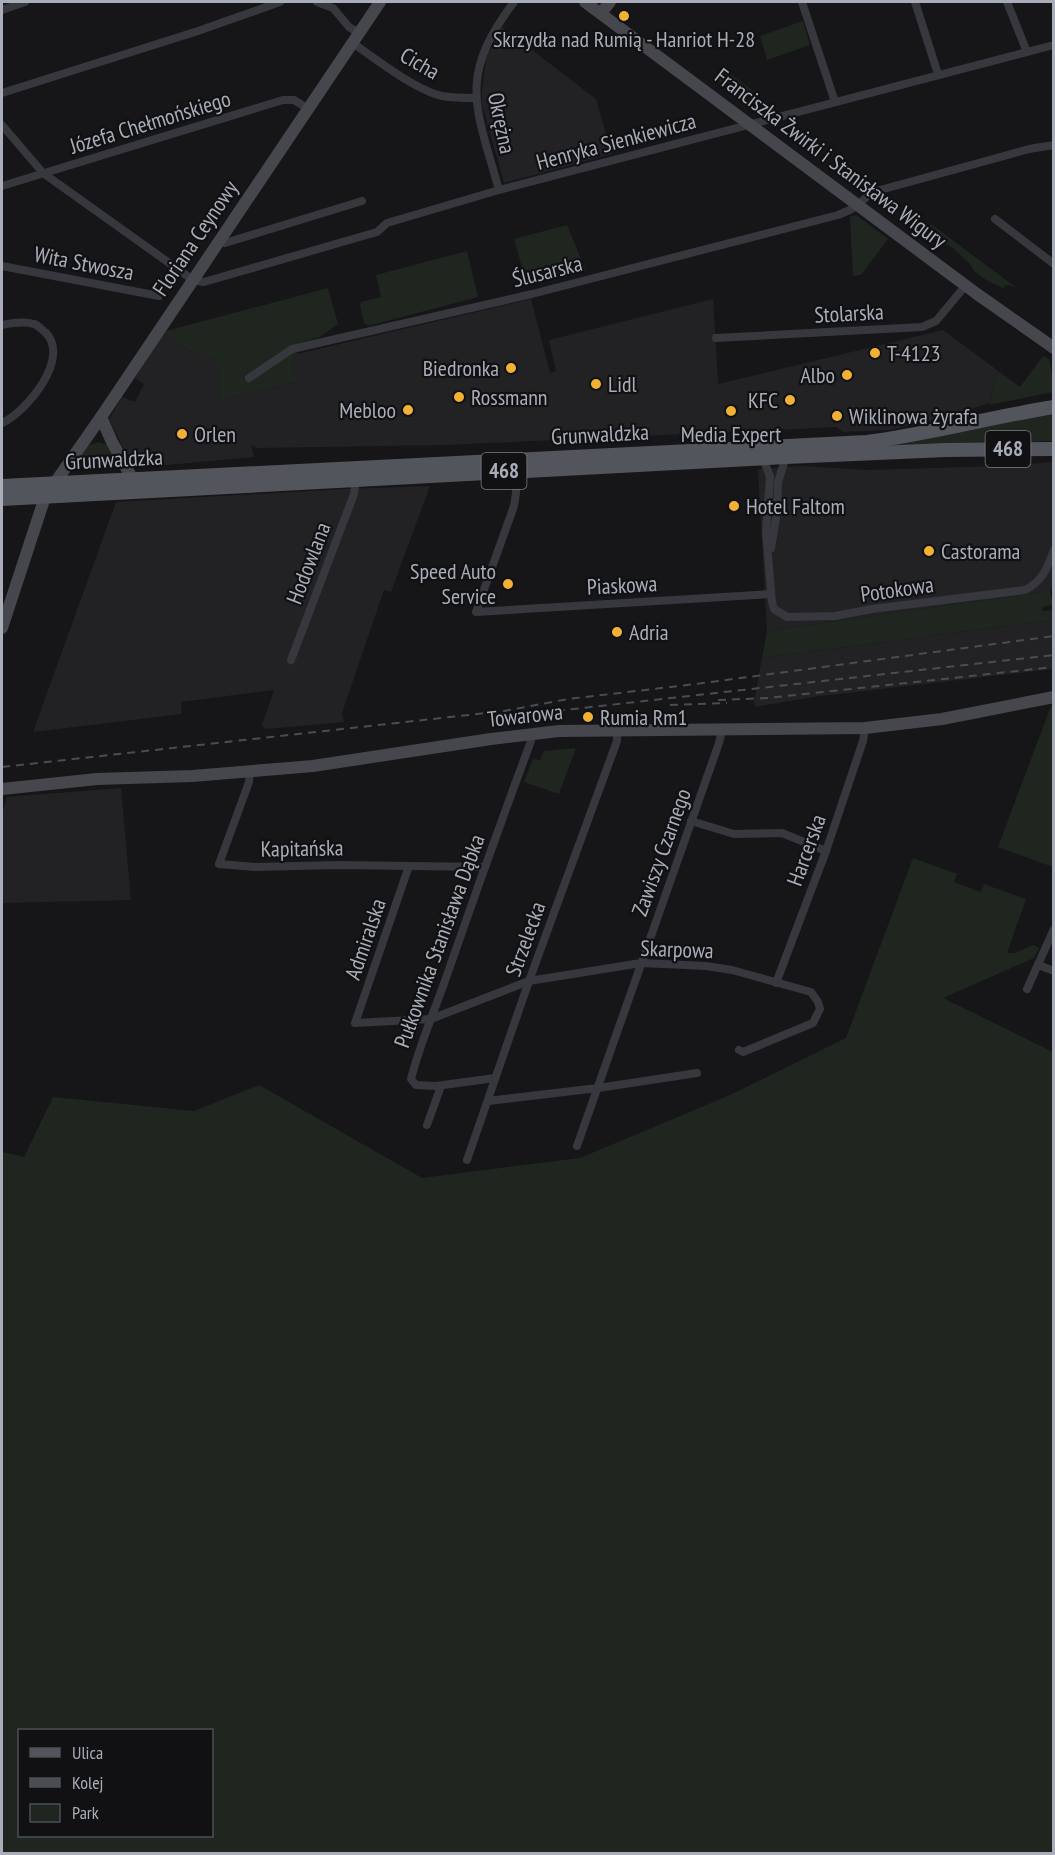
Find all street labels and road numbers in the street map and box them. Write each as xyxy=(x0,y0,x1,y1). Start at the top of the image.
street label: Cicha xyxy=(395,41,445,85)
street label: Franciszka Żwirki i Stanisława Wigury xyxy=(710,62,953,255)
street label: Józefa Chełmońskiego xyxy=(65,84,234,160)
street label: Okrężna xyxy=(482,90,522,156)
street label: Henryka Sienkiewicza xyxy=(533,106,699,176)
street label: Floriana Ceynowy xyxy=(146,174,244,301)
street label: Wita Stwosza xyxy=(32,240,136,286)
street label: Ślusarska xyxy=(509,249,585,293)
street label: Stolarska xyxy=(814,297,884,329)
street label: Grunwaldzka xyxy=(550,417,650,451)
road number: 468 xyxy=(986,431,1030,467)
street label: Grunwaldzka xyxy=(64,442,164,476)
road number: 468 xyxy=(482,453,526,489)
street label: Hodowlana xyxy=(280,518,336,608)
street label: Piaskowa xyxy=(586,569,658,601)
street label: Potokowa xyxy=(859,570,935,608)
street label: Towarowa xyxy=(486,697,564,733)
street label: Zawiszy Czarnego xyxy=(625,785,697,919)
street label: Harcerska xyxy=(780,810,832,890)
street label: Pułkownika Stanisława Dąbka xyxy=(387,831,491,1051)
street label: Kapitańska xyxy=(260,833,344,863)
street label: Admiralska xyxy=(338,895,392,983)
street label: Strzelecka xyxy=(499,898,551,980)
street label: Skarpowa xyxy=(640,934,714,964)

